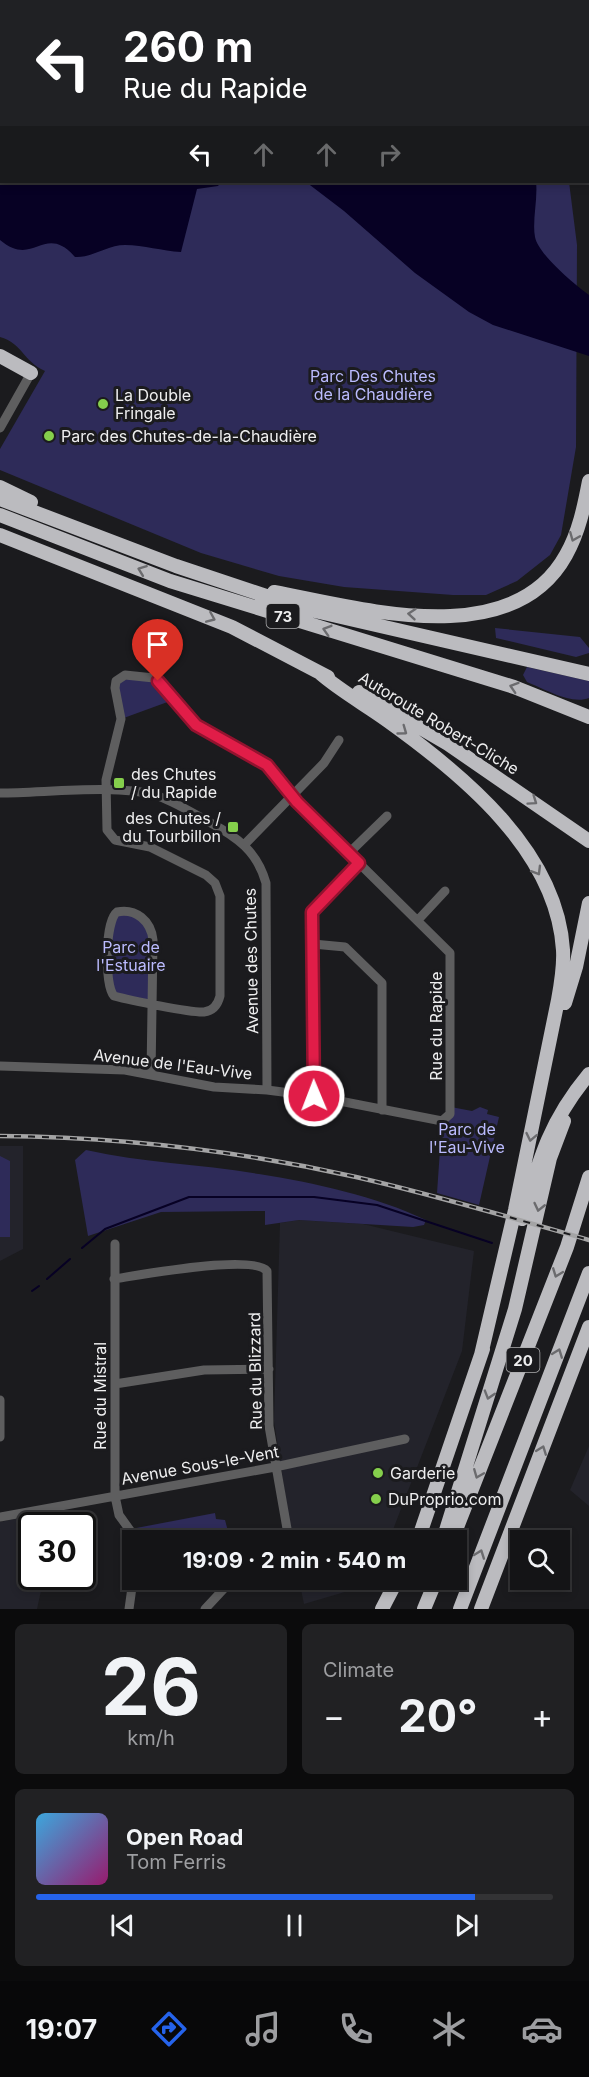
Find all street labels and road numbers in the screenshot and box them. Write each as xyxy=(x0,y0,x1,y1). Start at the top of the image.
road number: 73 xyxy=(266,604,300,628)
street label: Autoroute Robert-Cliche xyxy=(355,667,523,779)
street label: Avenue des Chutes xyxy=(240,888,262,1034)
street label: Rue du Rapide xyxy=(426,971,446,1081)
street label: Avenue de l'Eau-Vive xyxy=(92,1044,254,1084)
street label: Rue du Blizzard xyxy=(244,1312,266,1430)
street label: Rue du Mistral xyxy=(90,1342,110,1450)
road number: 20 xyxy=(506,1348,540,1372)
street label: Avenue Sous-le-Vent xyxy=(120,1441,280,1489)

